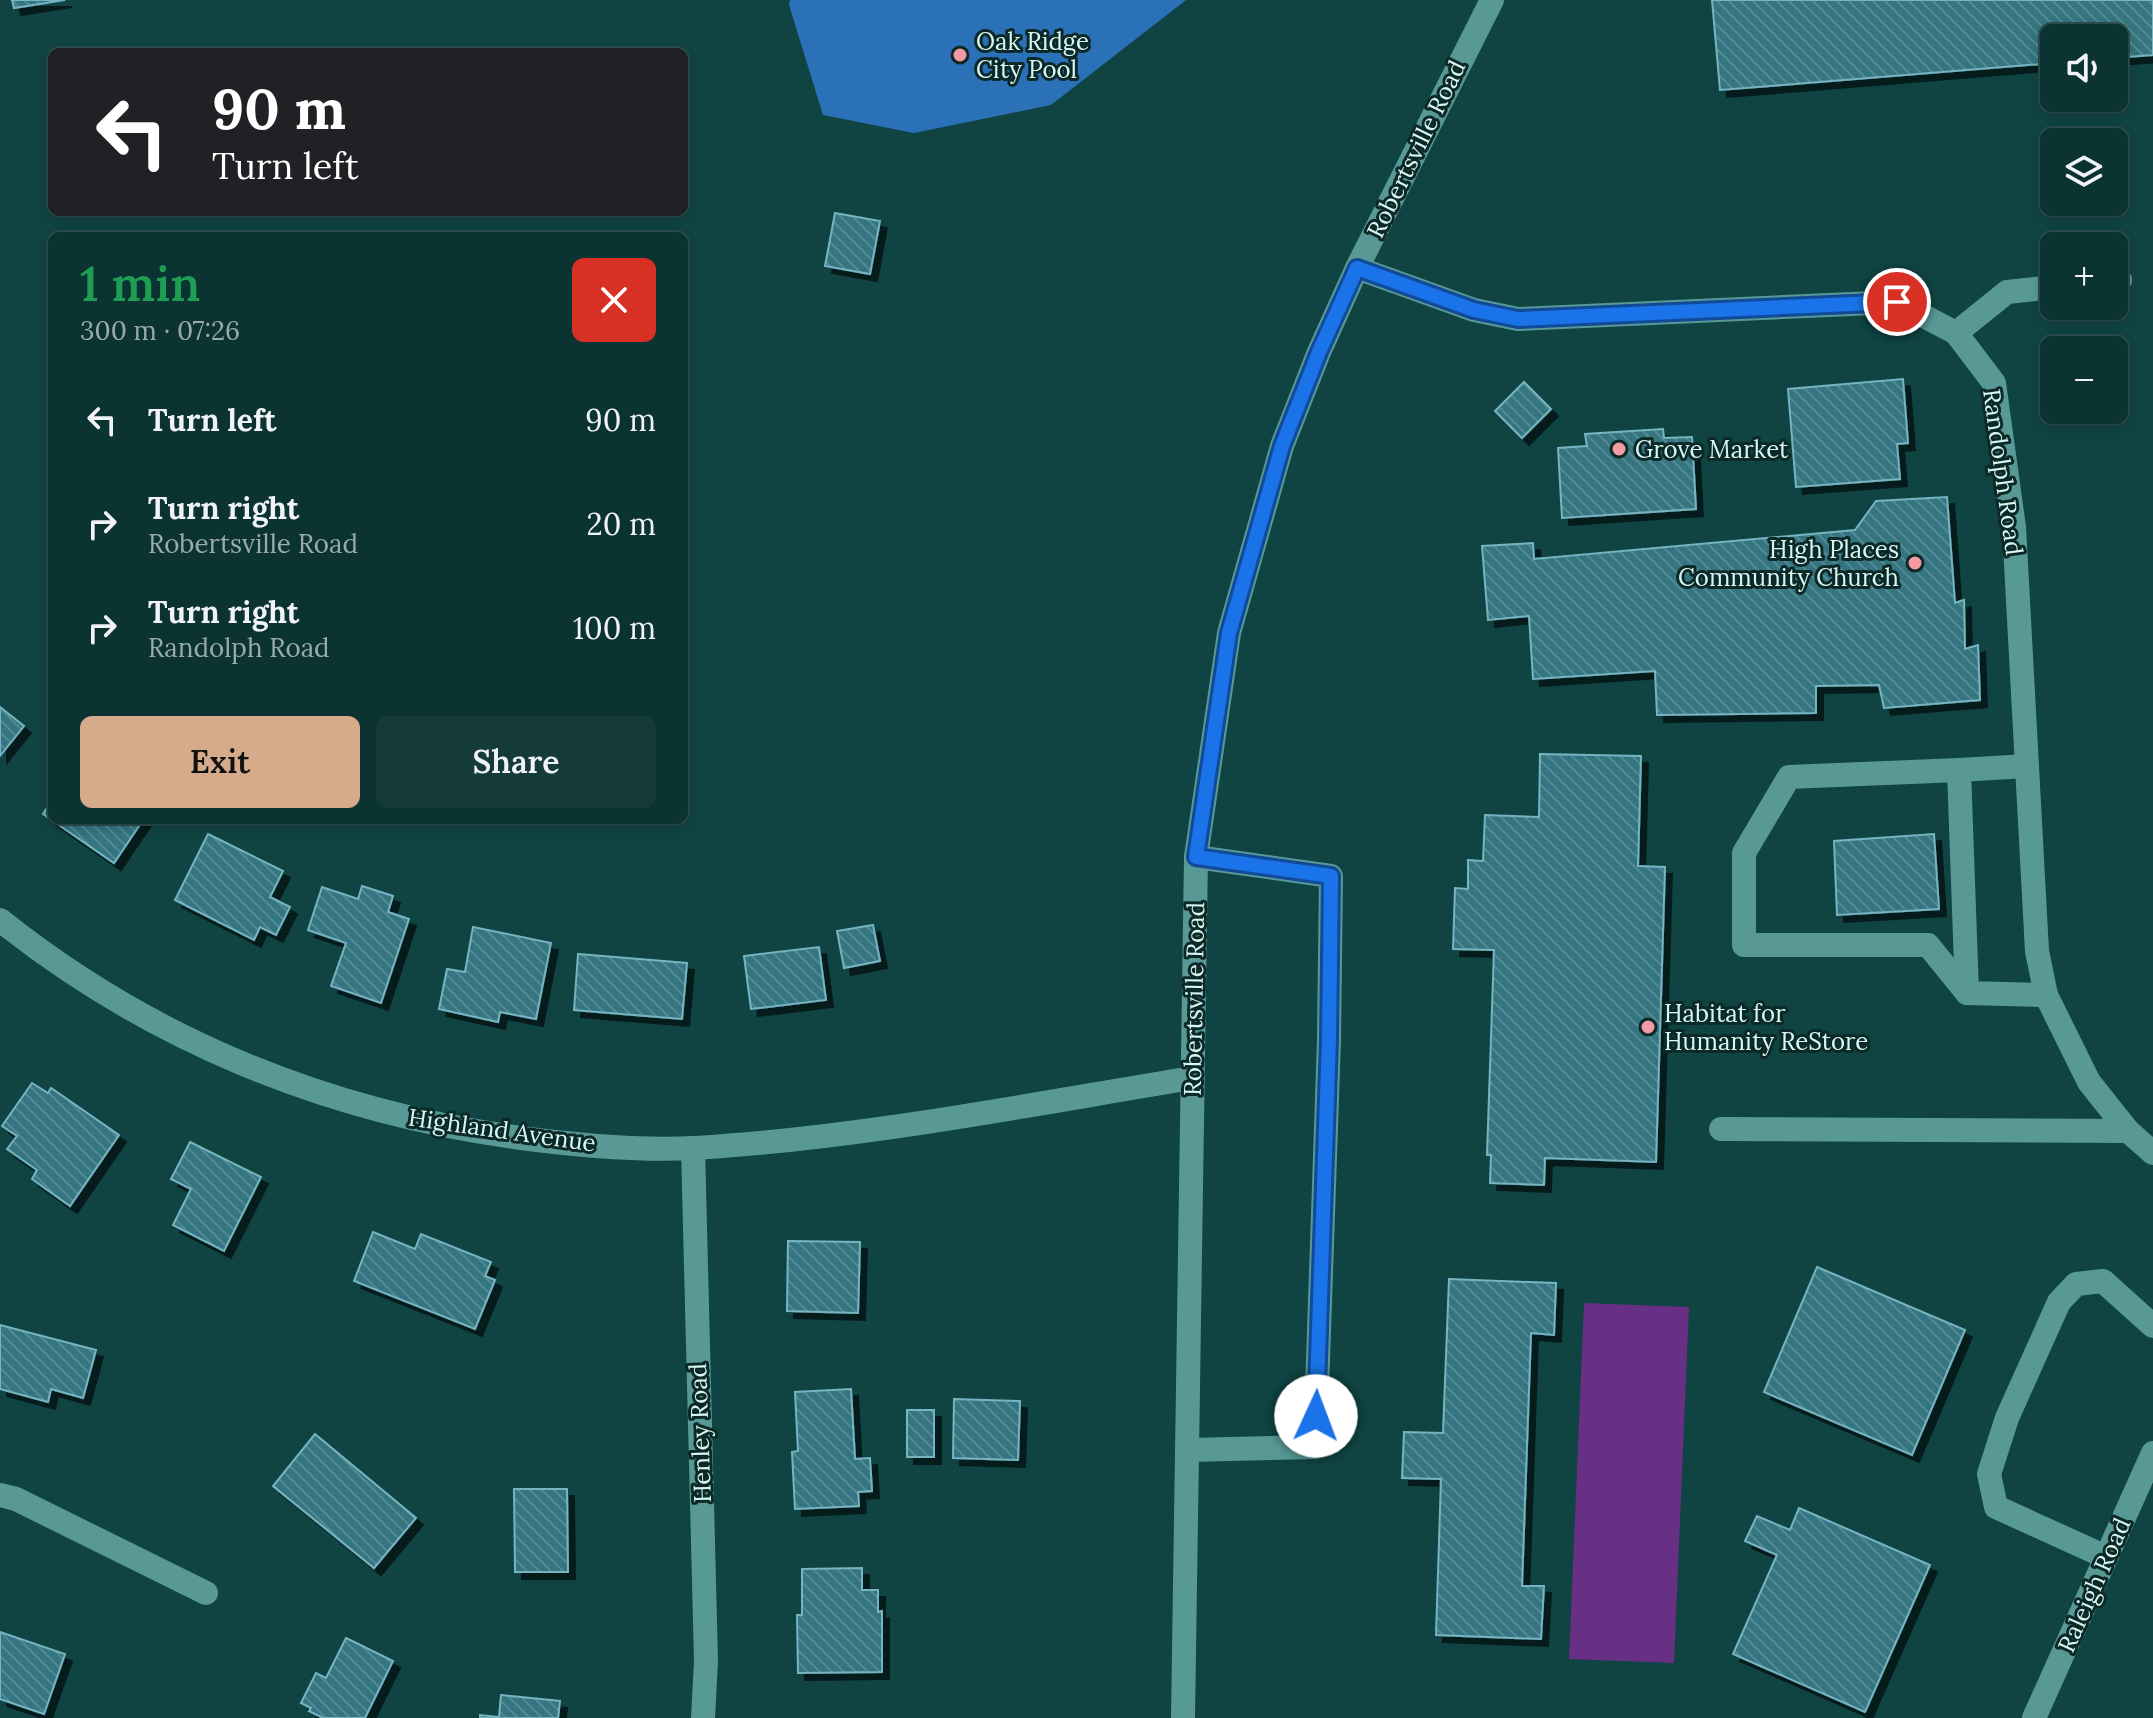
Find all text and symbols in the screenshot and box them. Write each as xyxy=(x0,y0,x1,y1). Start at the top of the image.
map controls xyxy=(2040,24,2128,424)
button: sound xyxy=(2040,24,2128,112)
place label: Oak Ridge City Pool xyxy=(976,26,1089,85)
marker: Oak Ridge City Pool xyxy=(951,46,969,64)
street label: Robertsville Road xyxy=(1360,55,1472,243)
text: 90 m xyxy=(212,73,346,144)
icon: left xyxy=(80,80,184,184)
button: layers xyxy=(2040,128,2128,216)
text: Turn left xyxy=(212,143,359,189)
button: + xyxy=(2040,232,2128,320)
text: 1 min xyxy=(80,253,200,314)
button: close xyxy=(572,258,656,342)
pin xyxy=(1863,268,1931,336)
icon: arrive xyxy=(1875,280,1919,324)
text: 300 m · 07:26 xyxy=(80,314,240,347)
button: − xyxy=(2040,336,2128,424)
street label: Randolph Road xyxy=(1976,387,2030,557)
icon: left xyxy=(80,398,124,442)
text: Turn left xyxy=(148,401,276,439)
text: 90 m xyxy=(585,401,656,439)
place label: Grove Market xyxy=(1635,434,1789,465)
marker: Grove Market xyxy=(1610,440,1628,458)
text: Turn right xyxy=(148,489,299,527)
icon: right xyxy=(80,502,124,546)
text: 20 m xyxy=(587,505,656,543)
text: Robertsville Road xyxy=(148,527,358,560)
place label: High Places Community Church xyxy=(1678,534,1899,593)
marker: High Places Community Church xyxy=(1906,554,1924,572)
text: Turn right xyxy=(148,593,299,631)
icon: right xyxy=(80,606,124,650)
text: 100 m xyxy=(573,609,656,647)
text: Randolph Road xyxy=(148,631,330,664)
button: Exit xyxy=(80,716,360,808)
button: Share xyxy=(376,716,656,808)
street label: Robertsville Road xyxy=(1177,902,1211,1096)
place label: Habitat for Humanity ReStore xyxy=(1664,998,1868,1057)
marker: Habitat for Humanity ReStore xyxy=(1639,1018,1657,1036)
street label: Highland Avenue xyxy=(406,1101,598,1159)
street label: Henley Road xyxy=(682,1363,718,1503)
position arrow xyxy=(1274,1374,1358,1458)
street label: Raleigh Road xyxy=(2051,1513,2137,1657)

